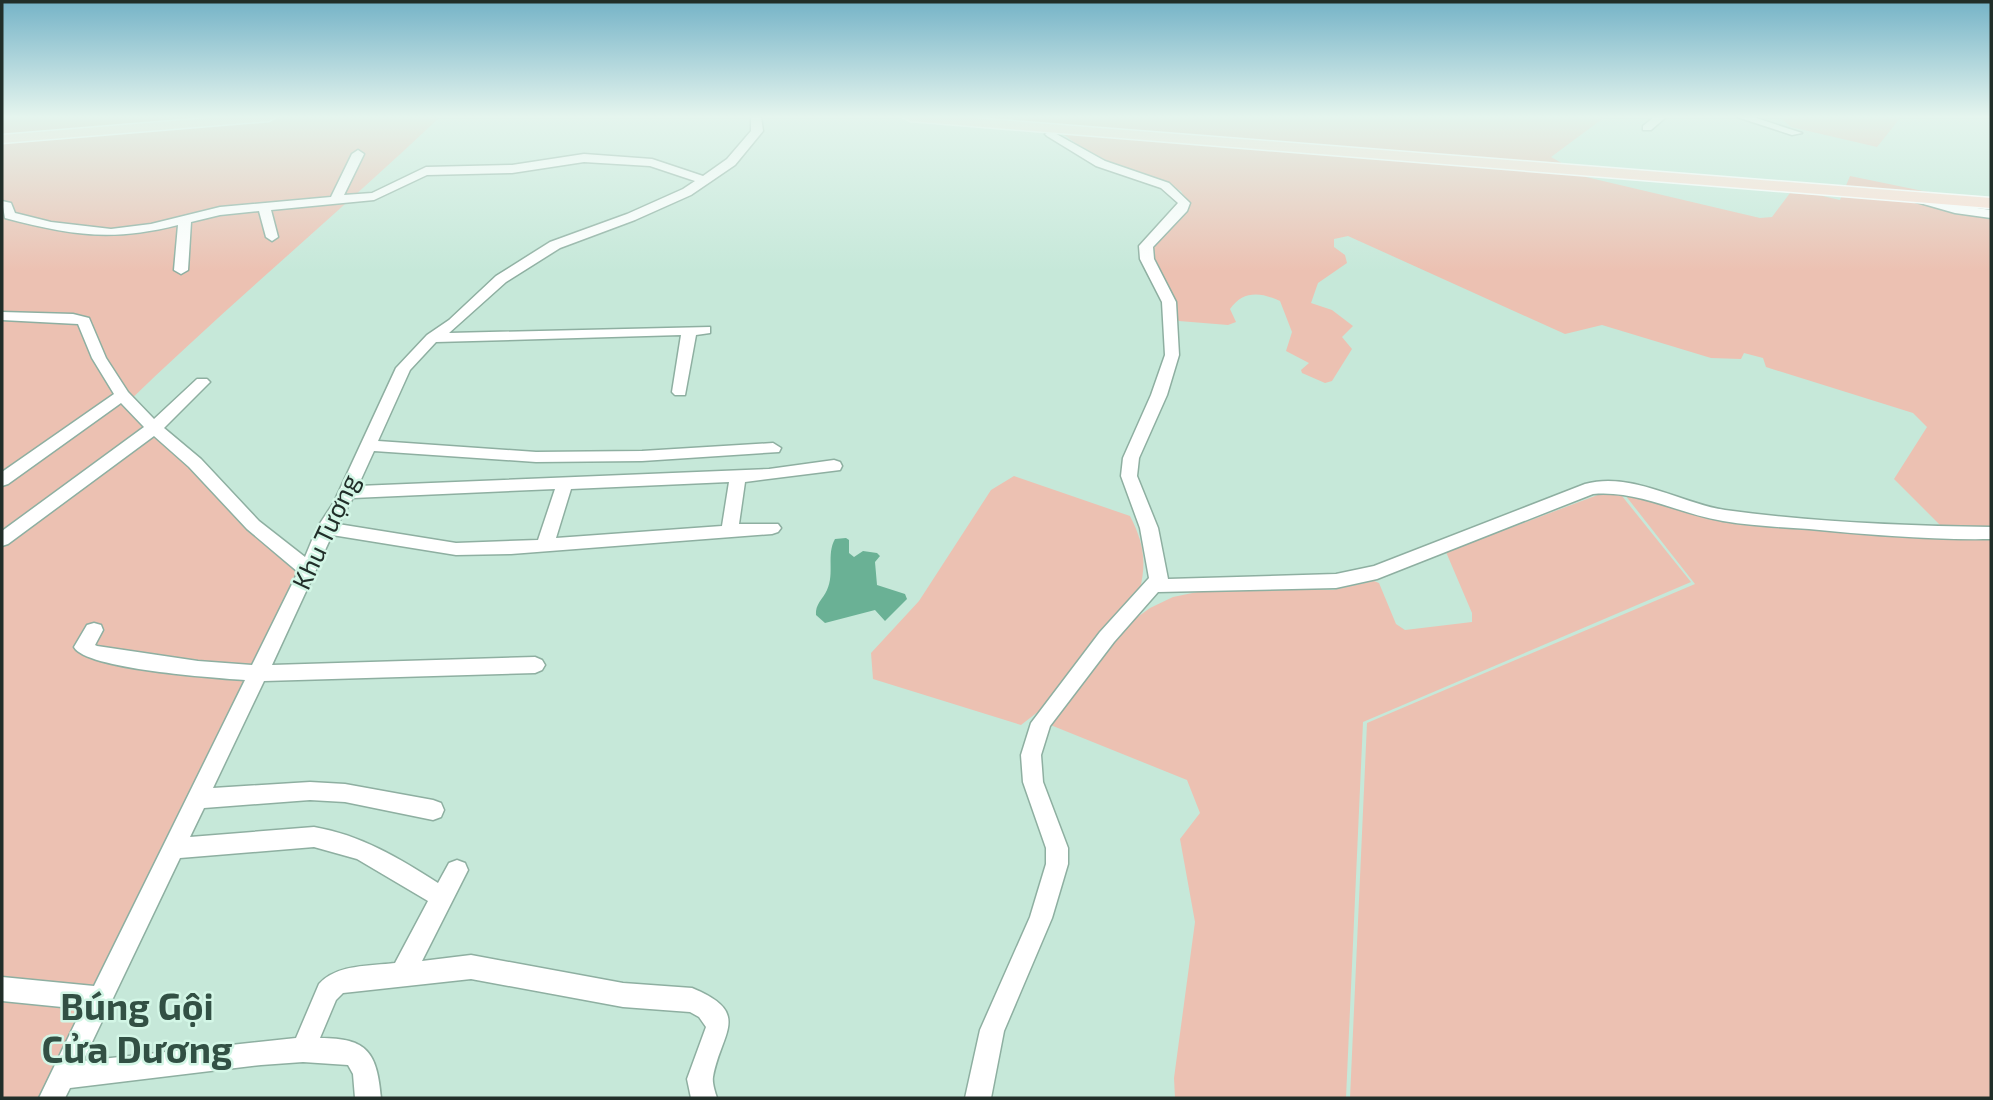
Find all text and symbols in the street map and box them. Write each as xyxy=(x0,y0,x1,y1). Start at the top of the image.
street label: Khu Tượng xyxy=(284,469,365,594)
district label: Búng Gội Cửa Dương xyxy=(41,983,233,1070)

